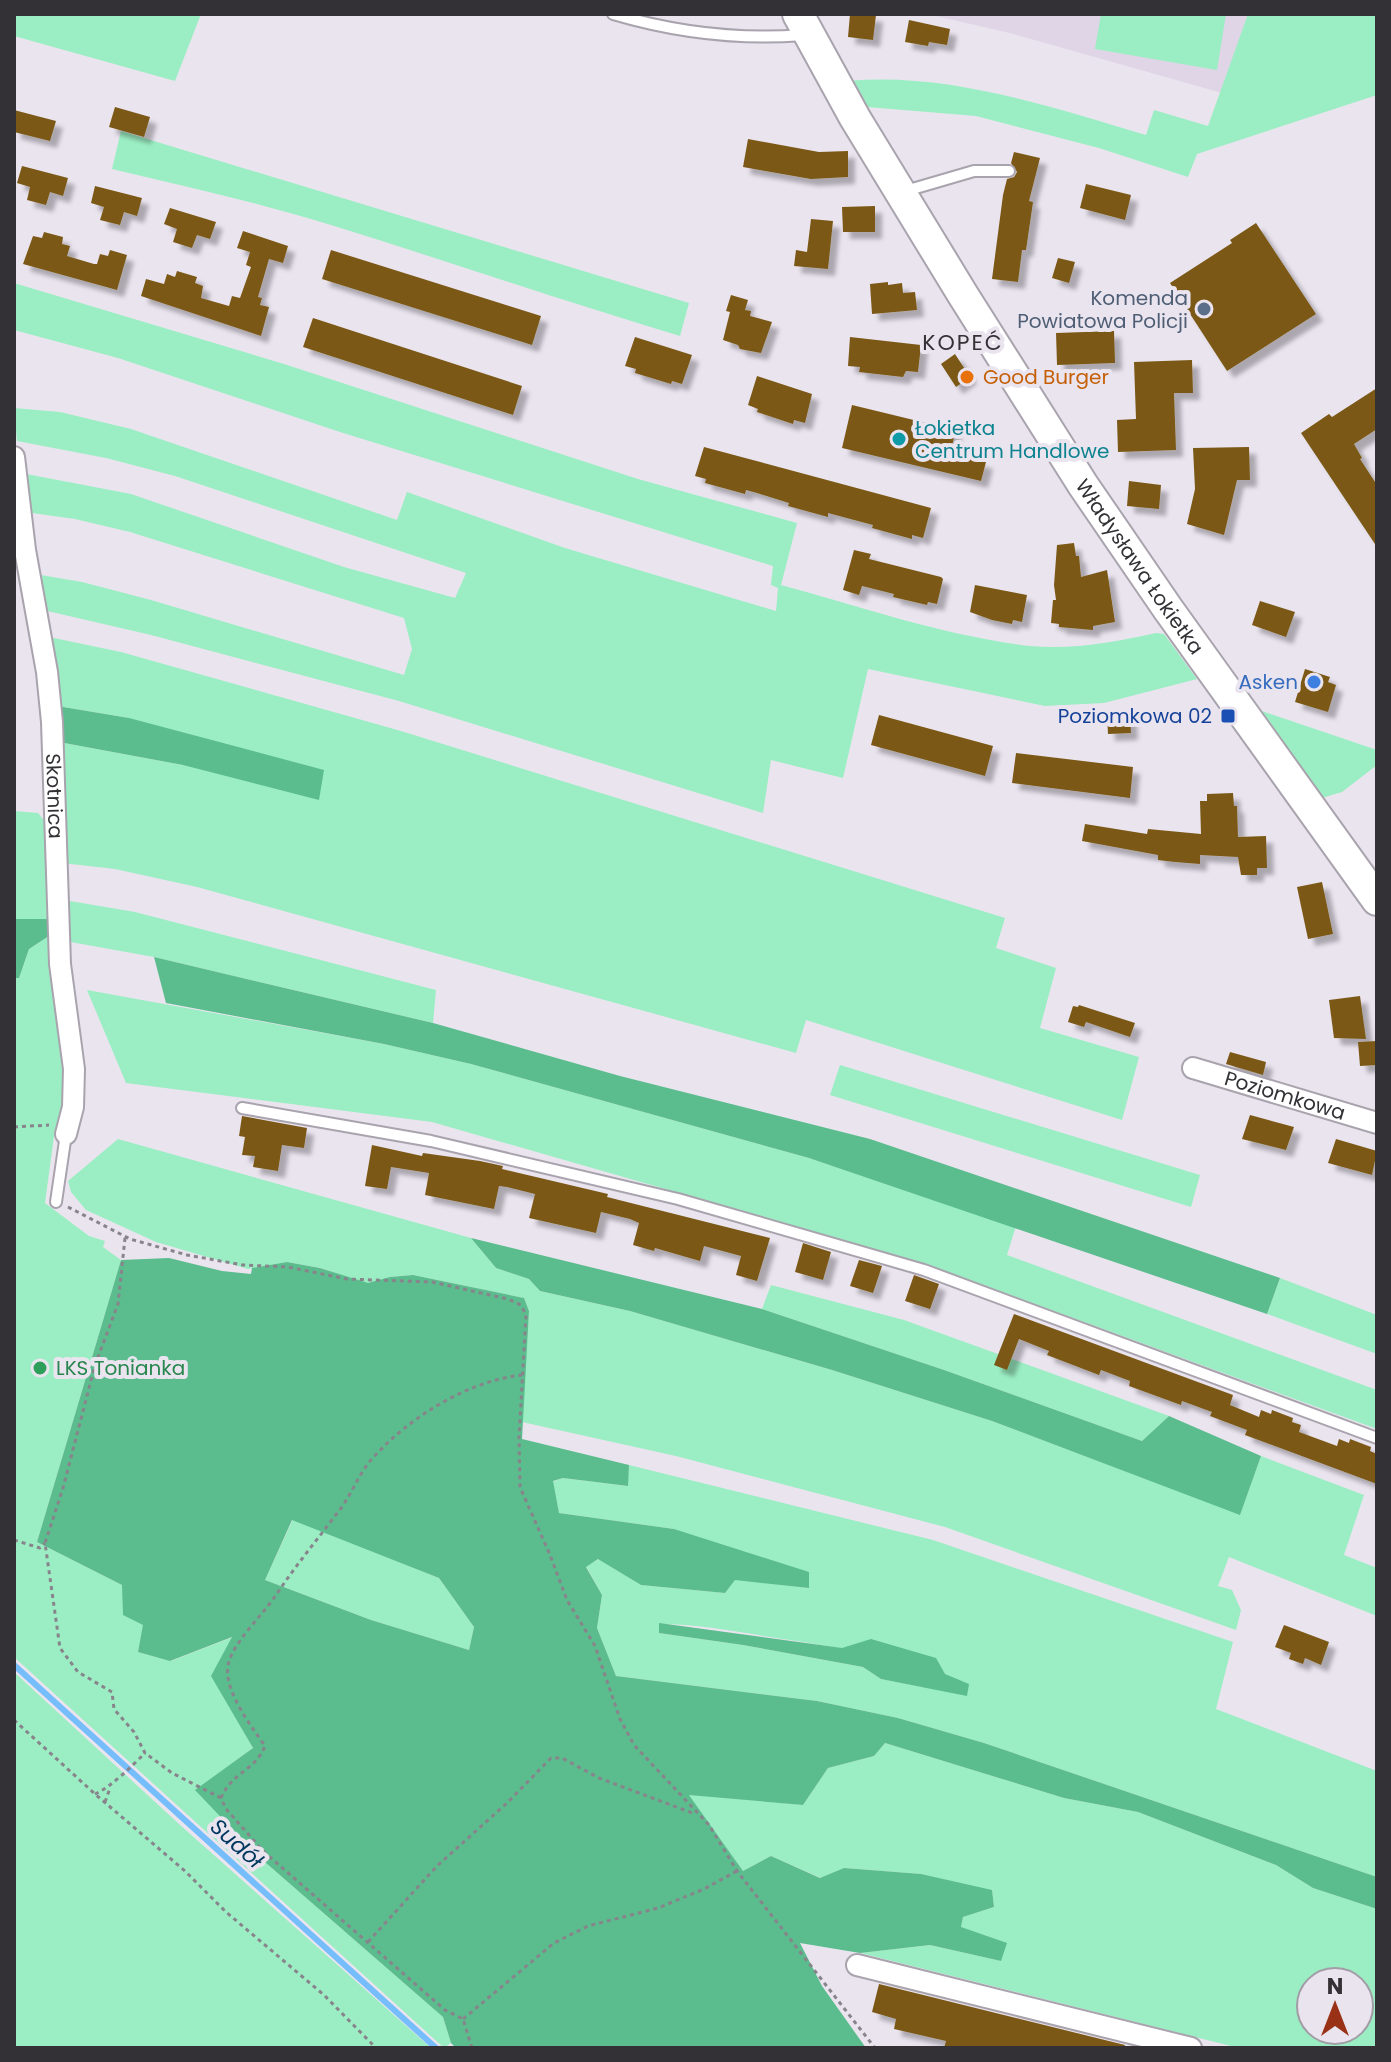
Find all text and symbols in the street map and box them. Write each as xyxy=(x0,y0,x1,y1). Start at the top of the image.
place label: Komenda Powiatowa Policji xyxy=(1017,284,1188,335)
marker: Komenda Powiatowa Policji xyxy=(1195,300,1213,318)
district label: KOPEĆ xyxy=(922,327,1004,358)
place label: Good Burger xyxy=(983,363,1109,391)
marker: Good Burger xyxy=(958,368,976,386)
place label: Łokietka Centrum Handlowe xyxy=(915,414,1109,465)
marker: Łokietka Centrum Handlowe xyxy=(890,430,908,448)
street label: Władysława Łokietka xyxy=(1069,473,1210,660)
place label: Asken xyxy=(1239,668,1298,696)
marker: Asken xyxy=(1305,673,1323,691)
place label: Poziomkowa 02 xyxy=(1058,702,1212,730)
marker: Poziomkowa 02 xyxy=(1219,707,1237,725)
street label: Skotnica xyxy=(39,753,70,839)
street label: Poziomkowa xyxy=(1221,1064,1349,1127)
place label: LKS Tonianka xyxy=(56,1354,185,1382)
marker: LKS Tonianka xyxy=(31,1359,49,1377)
water label: Sudół xyxy=(203,1811,271,1876)
north arrow xyxy=(1295,1966,1375,2046)
text: N xyxy=(1327,1971,1343,2002)

